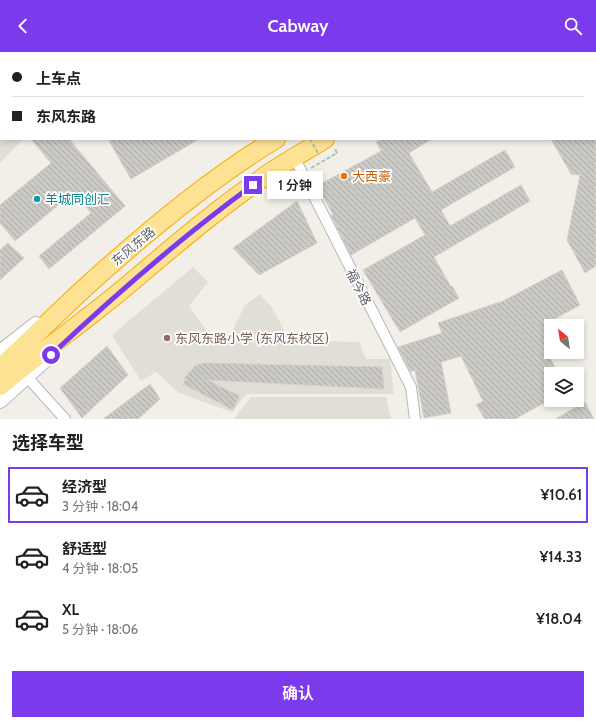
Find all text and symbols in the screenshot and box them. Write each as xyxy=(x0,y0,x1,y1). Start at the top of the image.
icon: back xyxy=(12,15,34,37)
text: Cabway xyxy=(268,15,328,37)
icon: search xyxy=(562,15,584,37)
text: 上车点 xyxy=(36,70,81,88)
text: 东风东路 xyxy=(36,108,96,126)
place label: 大西豪 xyxy=(352,168,391,184)
callout: 1 分钟 xyxy=(267,171,323,199)
marker: 大西豪 xyxy=(339,171,349,181)
route end xyxy=(244,176,262,194)
text: 1 分钟 xyxy=(278,177,312,193)
place label: 羊城同创汇 xyxy=(45,191,110,207)
marker: 羊城同创汇 xyxy=(32,194,42,204)
street label: 东风东路 xyxy=(108,223,158,269)
street label: 福今路 xyxy=(343,266,375,308)
north arrow xyxy=(544,319,584,359)
map controls xyxy=(544,319,584,407)
place label: 东风东路小学 (东风东校区) xyxy=(175,330,329,346)
marker: 东风东路小学 (东风东校区) xyxy=(162,333,172,343)
route start xyxy=(42,346,60,364)
button: layers xyxy=(544,367,584,407)
text: 选择车型 xyxy=(12,432,84,454)
icon: car xyxy=(14,477,50,513)
text: 经济型 xyxy=(62,478,107,496)
text: ¥10.61 xyxy=(541,486,582,504)
text: 3 分钟 · 18:04 xyxy=(62,498,138,514)
icon: car xyxy=(14,539,50,575)
text: 舒适型 xyxy=(62,540,107,558)
text: ¥14.33 xyxy=(539,548,582,566)
text: 4 分钟 · 18:05 xyxy=(62,560,138,576)
icon: car xyxy=(14,601,50,637)
text: XL xyxy=(62,601,79,619)
text: ¥18.04 xyxy=(536,610,582,628)
text: 5 分钟 · 18:06 xyxy=(62,621,138,637)
button: 确认 xyxy=(12,671,584,717)

